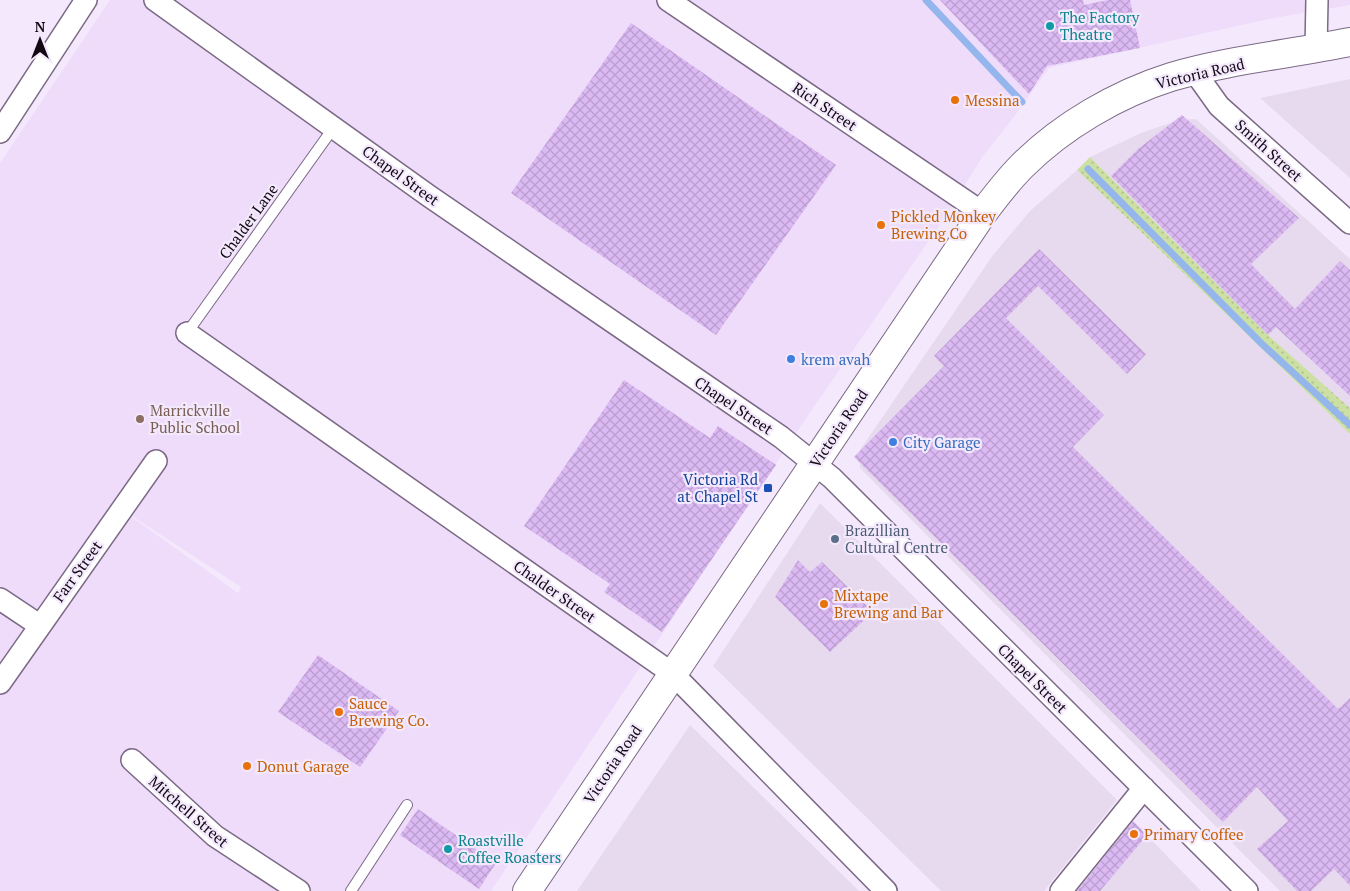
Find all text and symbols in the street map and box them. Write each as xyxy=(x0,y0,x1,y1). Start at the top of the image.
place label: The Factory Theatre xyxy=(1060,7,1140,44)
north arrow xyxy=(15,15,65,65)
text: N xyxy=(35,17,46,36)
marker: The Factory Theatre xyxy=(1044,20,1056,32)
street label: Victoria Road xyxy=(1154,53,1246,93)
street label: Rich Street xyxy=(789,77,861,135)
place label: Messina xyxy=(965,90,1020,110)
marker: Messina xyxy=(949,94,961,106)
street label: Smith Street xyxy=(1231,115,1307,186)
street label: Chapel Street xyxy=(359,140,444,210)
street label: Chalder Lane xyxy=(214,179,282,263)
place label: Pickled Monkey Brewing Co xyxy=(891,206,996,243)
marker: Pickled Monkey Brewing Co xyxy=(875,219,887,231)
place label: krem avah xyxy=(801,349,870,369)
marker: krem avah xyxy=(785,353,797,365)
street label: Chapel Street xyxy=(691,371,777,439)
street label: Victoria Road xyxy=(804,385,872,471)
place label: Marrickville Public School xyxy=(150,400,240,437)
marker: Marrickville Public School xyxy=(134,413,146,425)
place label: City Garage xyxy=(903,432,981,452)
marker: City Garage xyxy=(887,436,899,448)
place label: Victoria Rd at Chapel St xyxy=(677,469,758,506)
marker: Victoria Rd at Chapel St xyxy=(762,482,774,494)
place label: Brazillian Cultural Centre xyxy=(845,520,948,557)
marker: Brazillian Cultural Centre xyxy=(829,533,841,545)
street label: Farr Street xyxy=(48,536,106,606)
street label: Chalder Street xyxy=(510,555,600,627)
place label: Mixtape Brewing and Bar xyxy=(834,585,944,622)
marker: Mixtape Brewing and Bar xyxy=(818,598,830,610)
street label: Chapel Street xyxy=(994,639,1072,717)
place label: Sauce Brewing Co. xyxy=(349,693,429,730)
marker: Sauce Brewing Co. xyxy=(333,706,345,718)
street label: Victoria Road xyxy=(578,721,646,807)
place label: Donut Garage xyxy=(257,756,349,776)
marker: Donut Garage xyxy=(241,760,253,772)
street label: Mitchell Street xyxy=(145,771,233,851)
place label: Primary Coffee xyxy=(1144,824,1244,844)
marker: Primary Coffee xyxy=(1128,828,1140,840)
place label: Roastville Coffee Roasters xyxy=(458,830,561,867)
marker: Roastville Coffee Roasters xyxy=(442,843,454,855)

